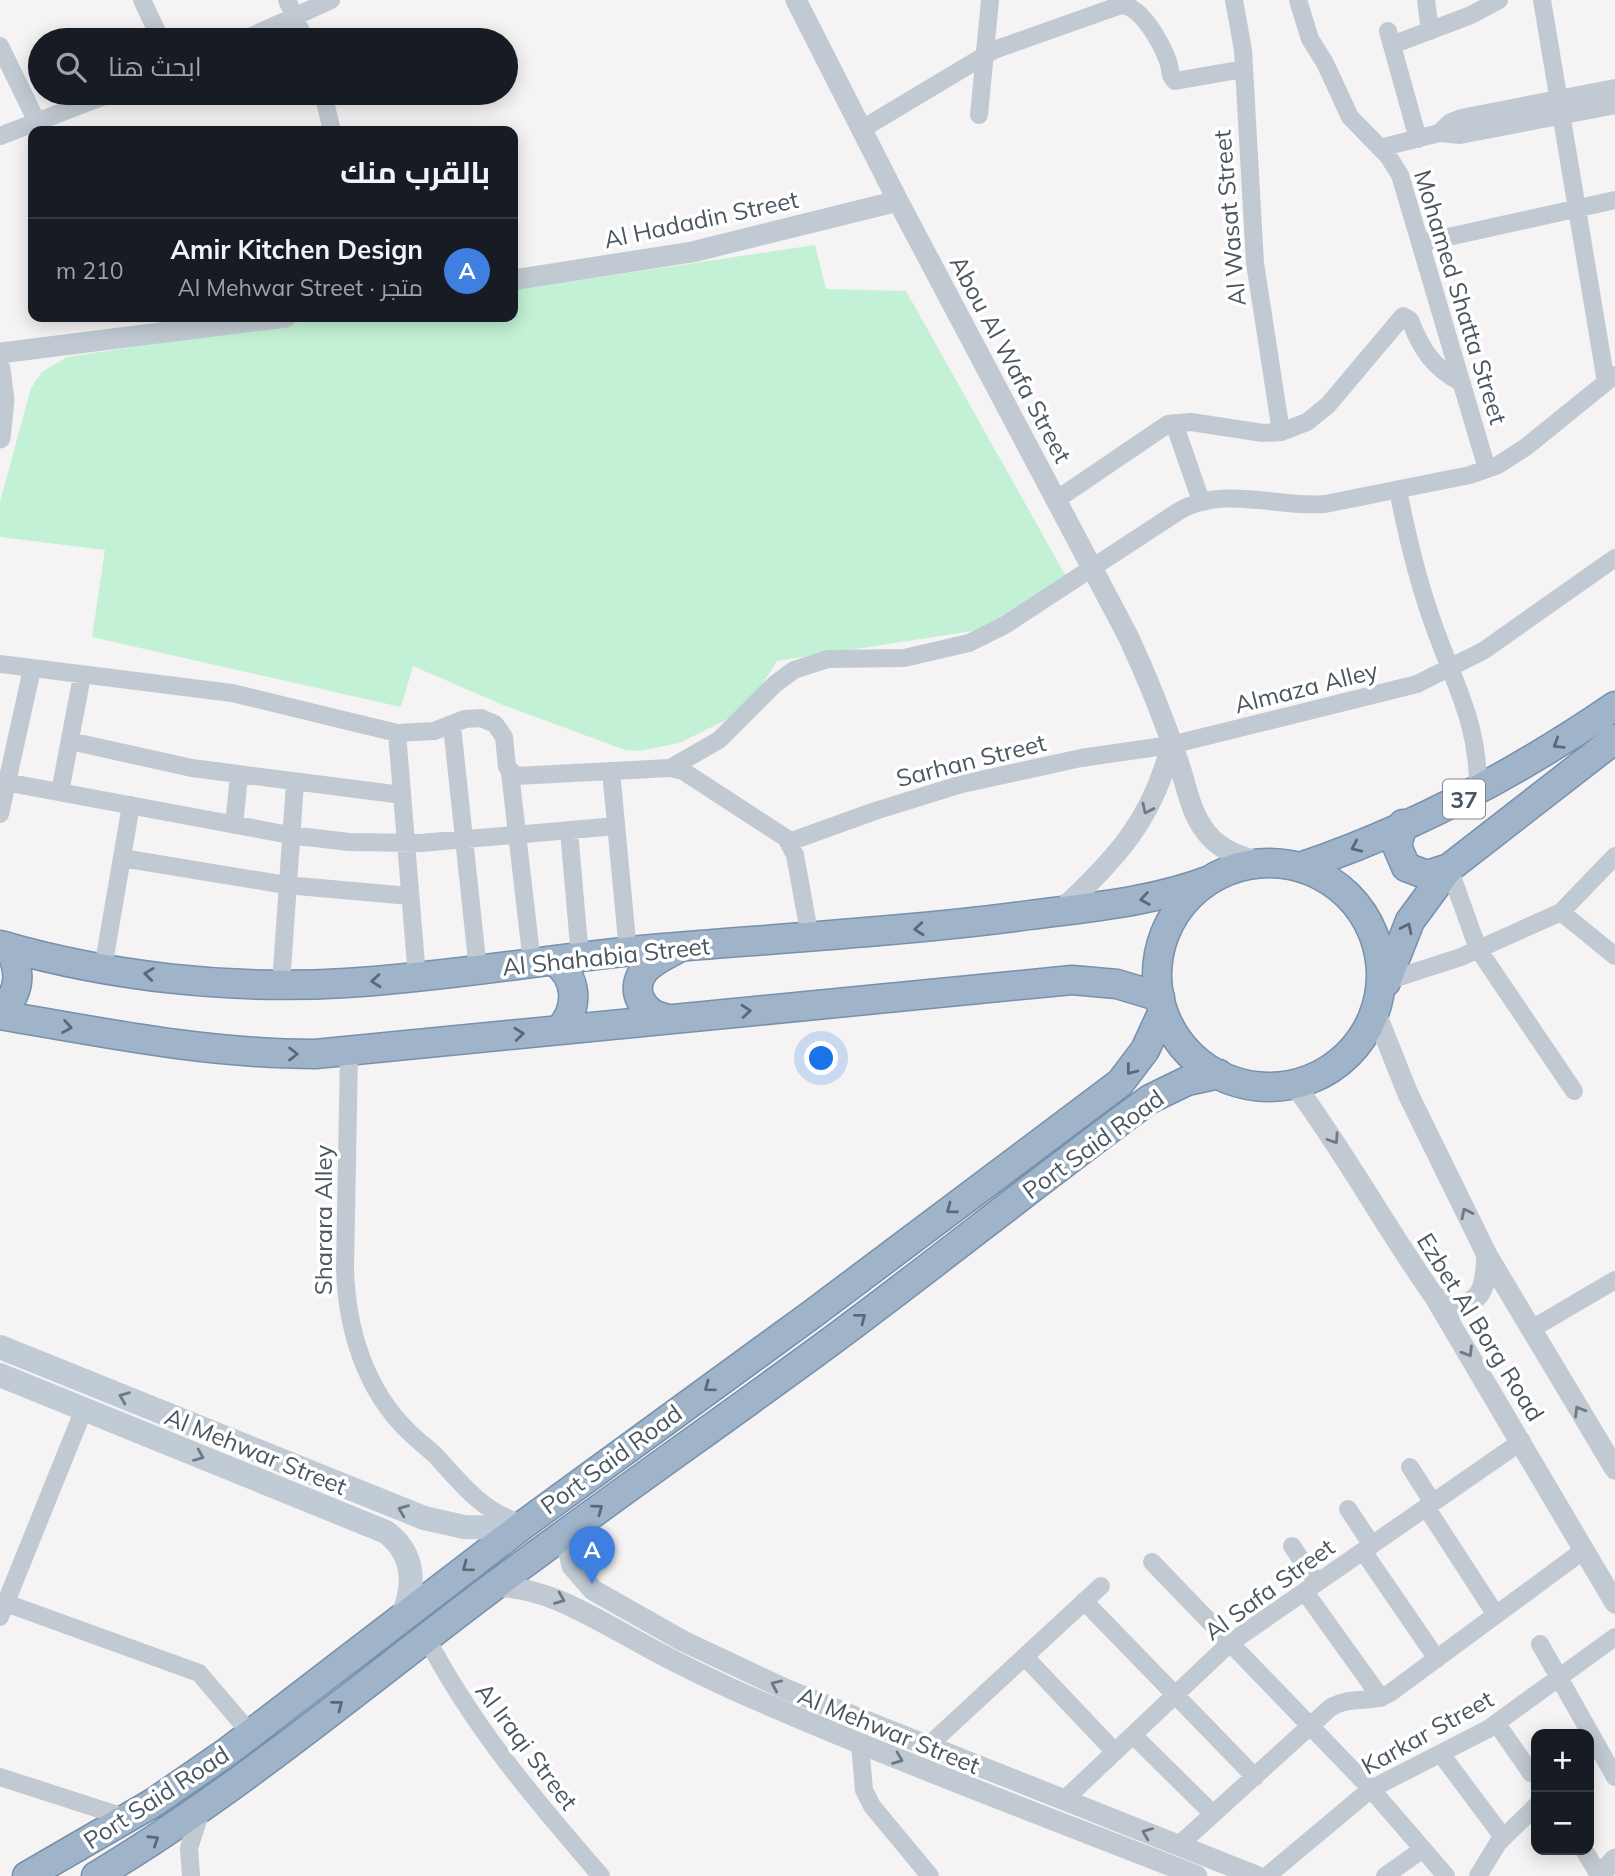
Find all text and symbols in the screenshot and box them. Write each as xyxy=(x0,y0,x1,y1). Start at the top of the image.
search box xyxy=(28,28,518,105)
icon: search xyxy=(52,48,90,86)
text: ابحث هنا xyxy=(108,50,202,83)
street label: Al Wasat Street xyxy=(1206,129,1252,307)
text: بالقرب منك xyxy=(340,153,490,191)
street label: Mohamed Shatta Street xyxy=(1408,166,1514,428)
street label: Al Hadadin Street xyxy=(601,184,801,254)
text: Amir Kitchen Design xyxy=(171,233,423,266)
street label: Abou Al Wafa Street xyxy=(944,250,1078,468)
text: 210 m xyxy=(56,256,124,285)
text: A xyxy=(458,256,476,285)
text: متجر · Al Mehwar Street xyxy=(178,273,423,302)
street label: Almaza Alley xyxy=(1231,655,1381,719)
street label: Sarhan Street xyxy=(893,727,1049,793)
one-way arrow xyxy=(1553,735,1566,748)
road number: 37 xyxy=(1443,779,1485,818)
one-way arrow xyxy=(1141,802,1155,814)
one-way arrow xyxy=(1351,839,1363,853)
one-way arrow xyxy=(1139,891,1151,906)
one-way arrow xyxy=(913,921,924,936)
one-way arrow xyxy=(1399,923,1413,935)
street label: Al Shahabia Street xyxy=(501,930,711,982)
one-way arrow xyxy=(143,967,155,982)
one-way arrow xyxy=(370,973,381,988)
one-way arrow xyxy=(740,1004,751,1019)
one-way arrow xyxy=(61,1018,73,1033)
one-way arrow xyxy=(514,1027,525,1042)
your location xyxy=(804,1041,838,1075)
one-way arrow xyxy=(288,1046,298,1062)
one-way arrow xyxy=(1126,1063,1139,1075)
street label: Port Said Road xyxy=(1016,1083,1170,1205)
one-way arrow xyxy=(1326,1131,1339,1144)
street label: Sharara Alley xyxy=(308,1145,338,1295)
one-way arrow xyxy=(947,1201,959,1214)
one-way arrow xyxy=(1461,1208,1475,1221)
street label: Ezbet Al Borg Road xyxy=(1411,1227,1551,1427)
one-way arrow xyxy=(853,1314,866,1327)
one-way arrow xyxy=(1460,1345,1473,1358)
one-way arrow xyxy=(704,1379,717,1392)
one-way arrow xyxy=(119,1392,131,1406)
street label: Port Said Road xyxy=(534,1398,688,1520)
street label: Al Mehwar Street xyxy=(161,1401,351,1501)
one-way arrow xyxy=(1575,1405,1588,1418)
one-way arrow xyxy=(193,1447,205,1461)
one-way arrow xyxy=(398,1505,410,1519)
one-way arrow xyxy=(590,1505,602,1518)
pin: A xyxy=(569,1526,615,1584)
street label: Al Safa Street xyxy=(1198,1532,1340,1646)
one-way arrow xyxy=(463,1559,475,1572)
one-way arrow xyxy=(554,1591,566,1605)
street label: Al Iraqi Street xyxy=(469,1676,585,1816)
one-way arrow xyxy=(771,1679,783,1693)
street label: Al Mehwar Street xyxy=(794,1680,984,1780)
street label: Karkar Street xyxy=(1356,1683,1498,1781)
one-way arrow xyxy=(330,1701,342,1714)
map controls xyxy=(1531,1729,1594,1855)
button: + xyxy=(1531,1729,1594,1792)
street label: Port Said Road xyxy=(78,1739,234,1855)
one-way arrow xyxy=(892,1751,904,1765)
button: − xyxy=(1531,1792,1594,1855)
one-way arrow xyxy=(1141,1827,1153,1841)
one-way arrow xyxy=(147,1835,160,1848)

